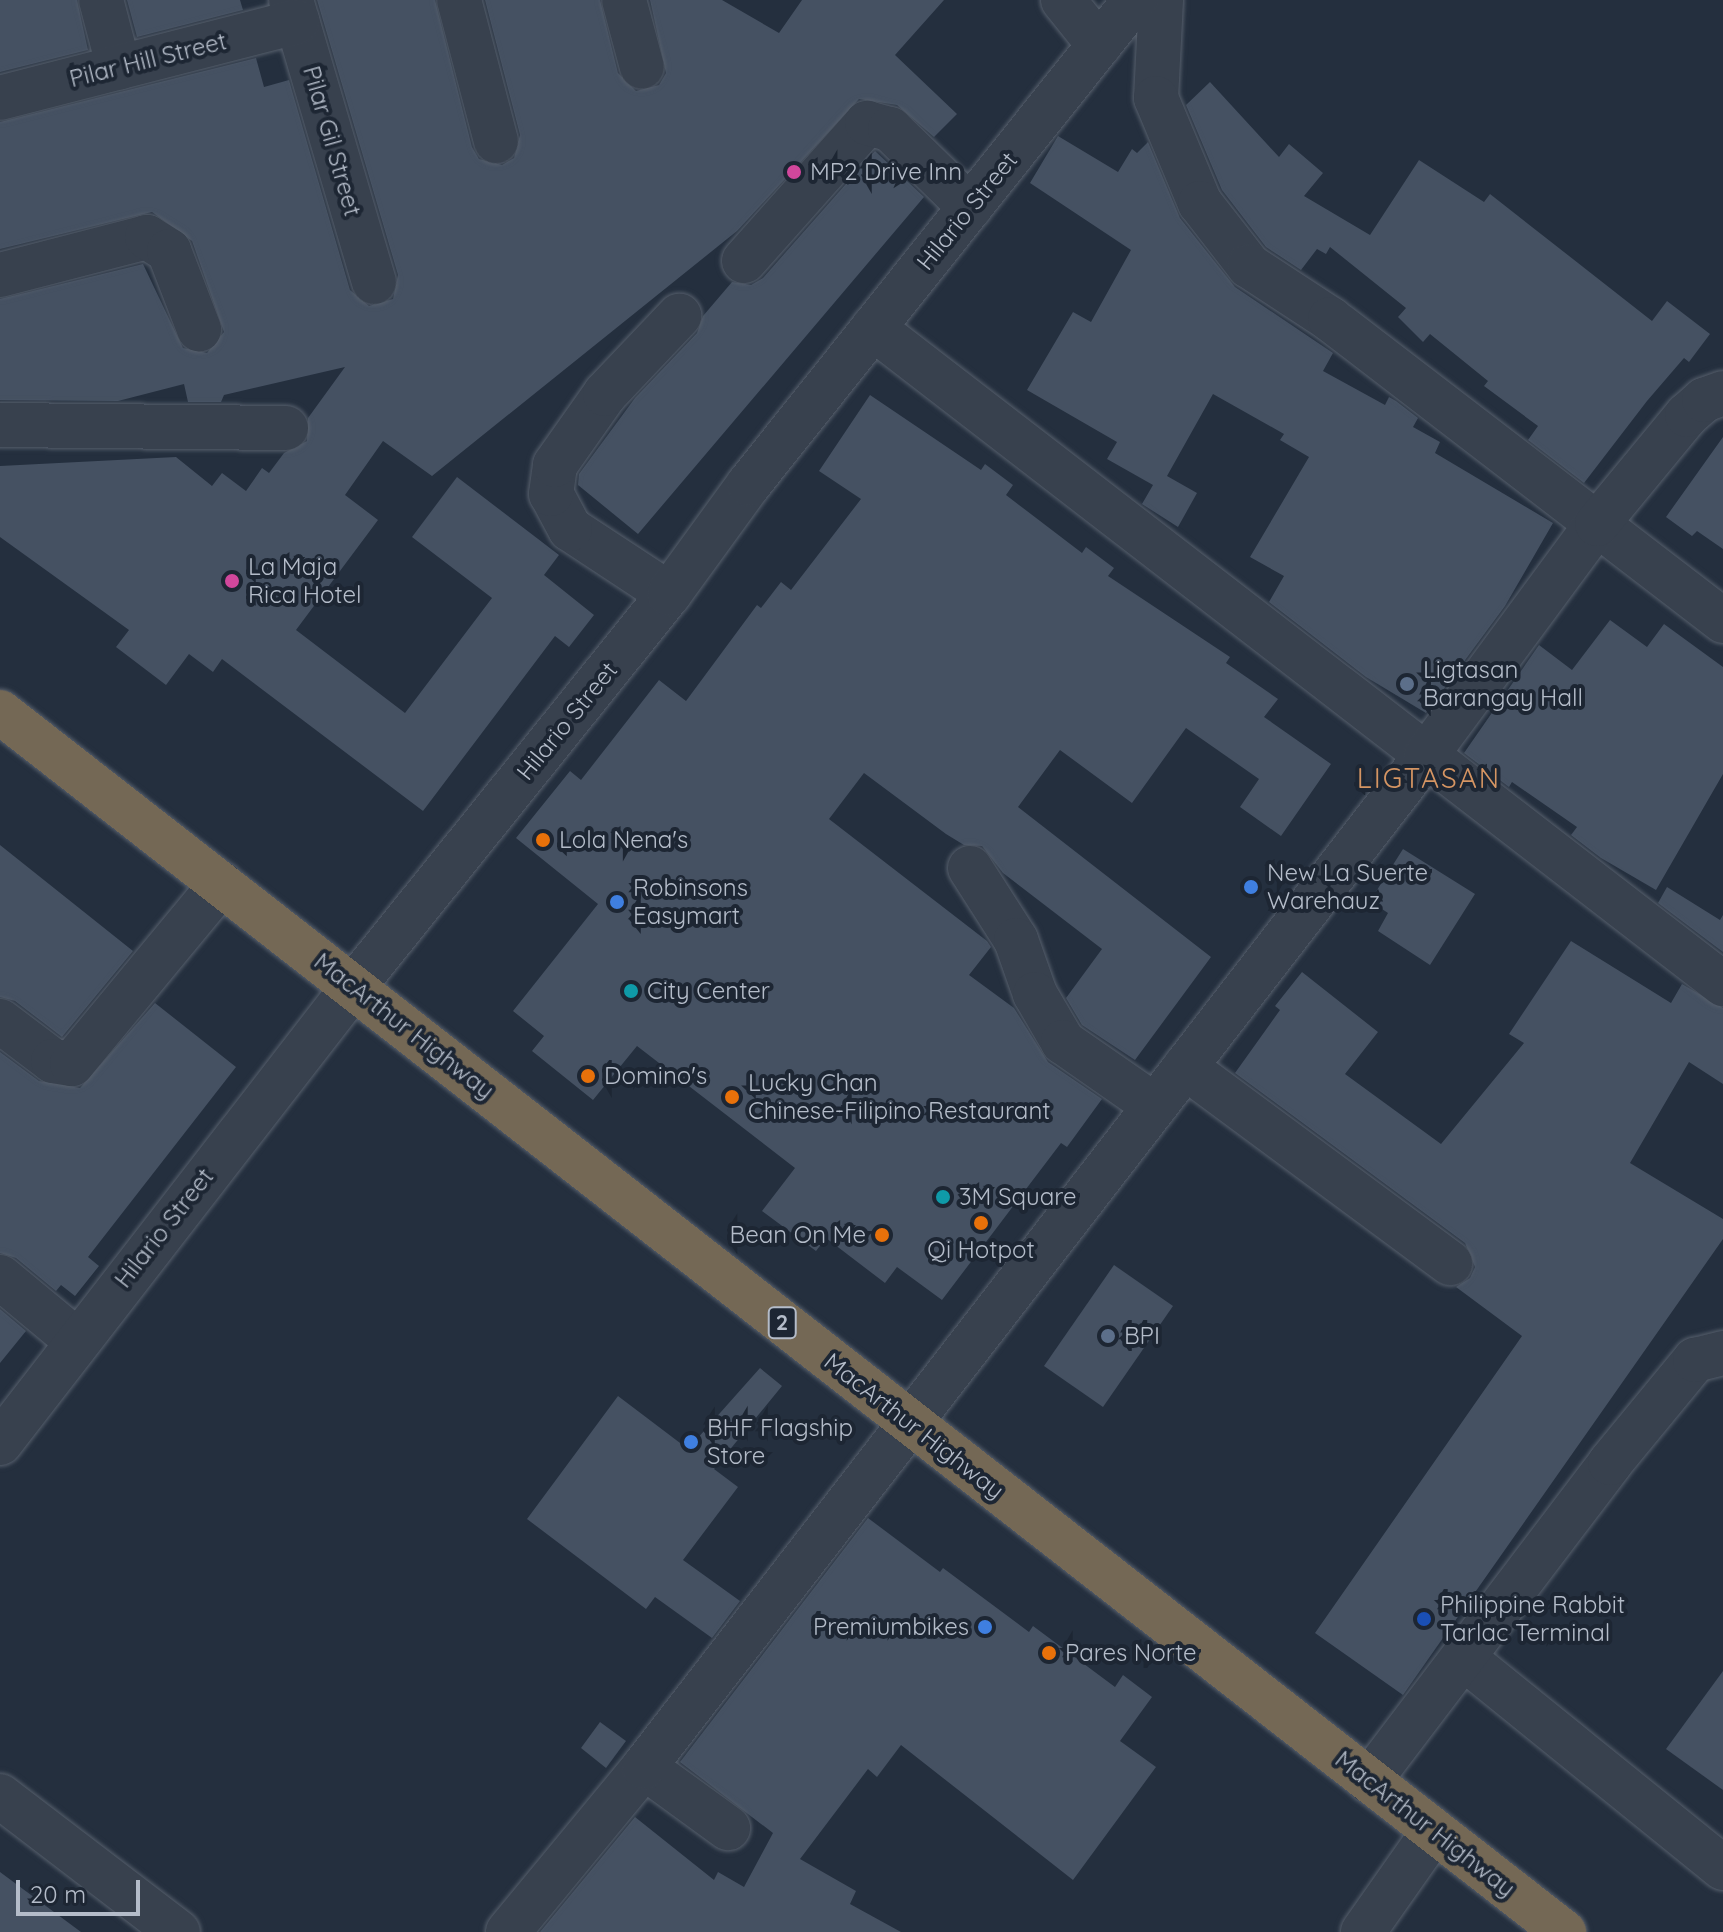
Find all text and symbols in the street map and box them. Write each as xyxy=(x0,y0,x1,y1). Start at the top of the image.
street label: Pilar Hill Street xyxy=(66,27,230,93)
street label: Pilar Gil Street xyxy=(297,63,367,219)
street label: Hilario Street xyxy=(911,146,1023,276)
place label: MP2 Drive Inn xyxy=(810,158,962,186)
marker: MP2 Drive Inn xyxy=(785,163,803,181)
place label: La Maja Rica Hotel xyxy=(248,553,362,609)
marker: La Maja Rica Hotel xyxy=(223,572,241,590)
street label: Hilario Street xyxy=(511,656,623,786)
place label: Ligtasan Barangay Hall xyxy=(1423,656,1583,712)
marker: Ligtasan Barangay Hall xyxy=(1398,675,1416,693)
district label: LIGTASAN xyxy=(1357,761,1501,795)
place label: Lola Nena's xyxy=(559,826,688,854)
marker: Lola Nena's xyxy=(534,831,552,849)
place label: New La Suerte Warehauz xyxy=(1267,859,1428,915)
place label: Robinsons Easymart xyxy=(633,874,748,930)
marker: New La Suerte Warehauz xyxy=(1242,878,1260,896)
marker: Robinsons Easymart xyxy=(608,893,626,911)
street label: MacArthur Highway xyxy=(308,947,500,1105)
place label: City Center xyxy=(647,977,770,1005)
marker: City Center xyxy=(622,982,640,1000)
place label: Domino's xyxy=(604,1062,707,1090)
marker: Domino's xyxy=(579,1067,597,1085)
place label: Lucky Chan Chinese-Filipino Restaurant xyxy=(748,1069,1050,1125)
marker: Lucky Chan Chinese-Filipino Restaurant xyxy=(723,1088,741,1106)
street label: Hilario Street xyxy=(108,1163,220,1293)
place label: 3M Square xyxy=(959,1183,1076,1211)
marker: 3M Square xyxy=(934,1188,952,1206)
marker: Qi Hotpot xyxy=(972,1214,990,1232)
place label: Bean On Me xyxy=(730,1221,866,1249)
marker: Bean On Me xyxy=(873,1226,891,1244)
place label: Qi Hotpot xyxy=(927,1236,1035,1264)
road number: 2 xyxy=(766,1305,798,1341)
place label: BPI xyxy=(1124,1322,1160,1350)
marker: BPI xyxy=(1099,1327,1117,1345)
street label: MacArthur Highway xyxy=(818,1347,1010,1505)
place label: BHF Flagship Store xyxy=(707,1414,853,1470)
marker: BHF Flagship Store xyxy=(682,1433,700,1451)
place label: Philippine Rabbit Tarlac Terminal xyxy=(1440,1591,1625,1647)
marker: Philippine Rabbit Tarlac Terminal xyxy=(1415,1610,1433,1628)
place label: Premiumbikes xyxy=(813,1613,969,1641)
marker: Premiumbikes xyxy=(976,1618,994,1636)
place label: Pares Norte xyxy=(1065,1639,1197,1667)
marker: Pares Norte xyxy=(1040,1644,1058,1662)
street label: MacArthur Highway xyxy=(1329,1745,1521,1903)
scale bar xyxy=(20,1864,144,1914)
text: 20 m xyxy=(30,1879,86,1909)

